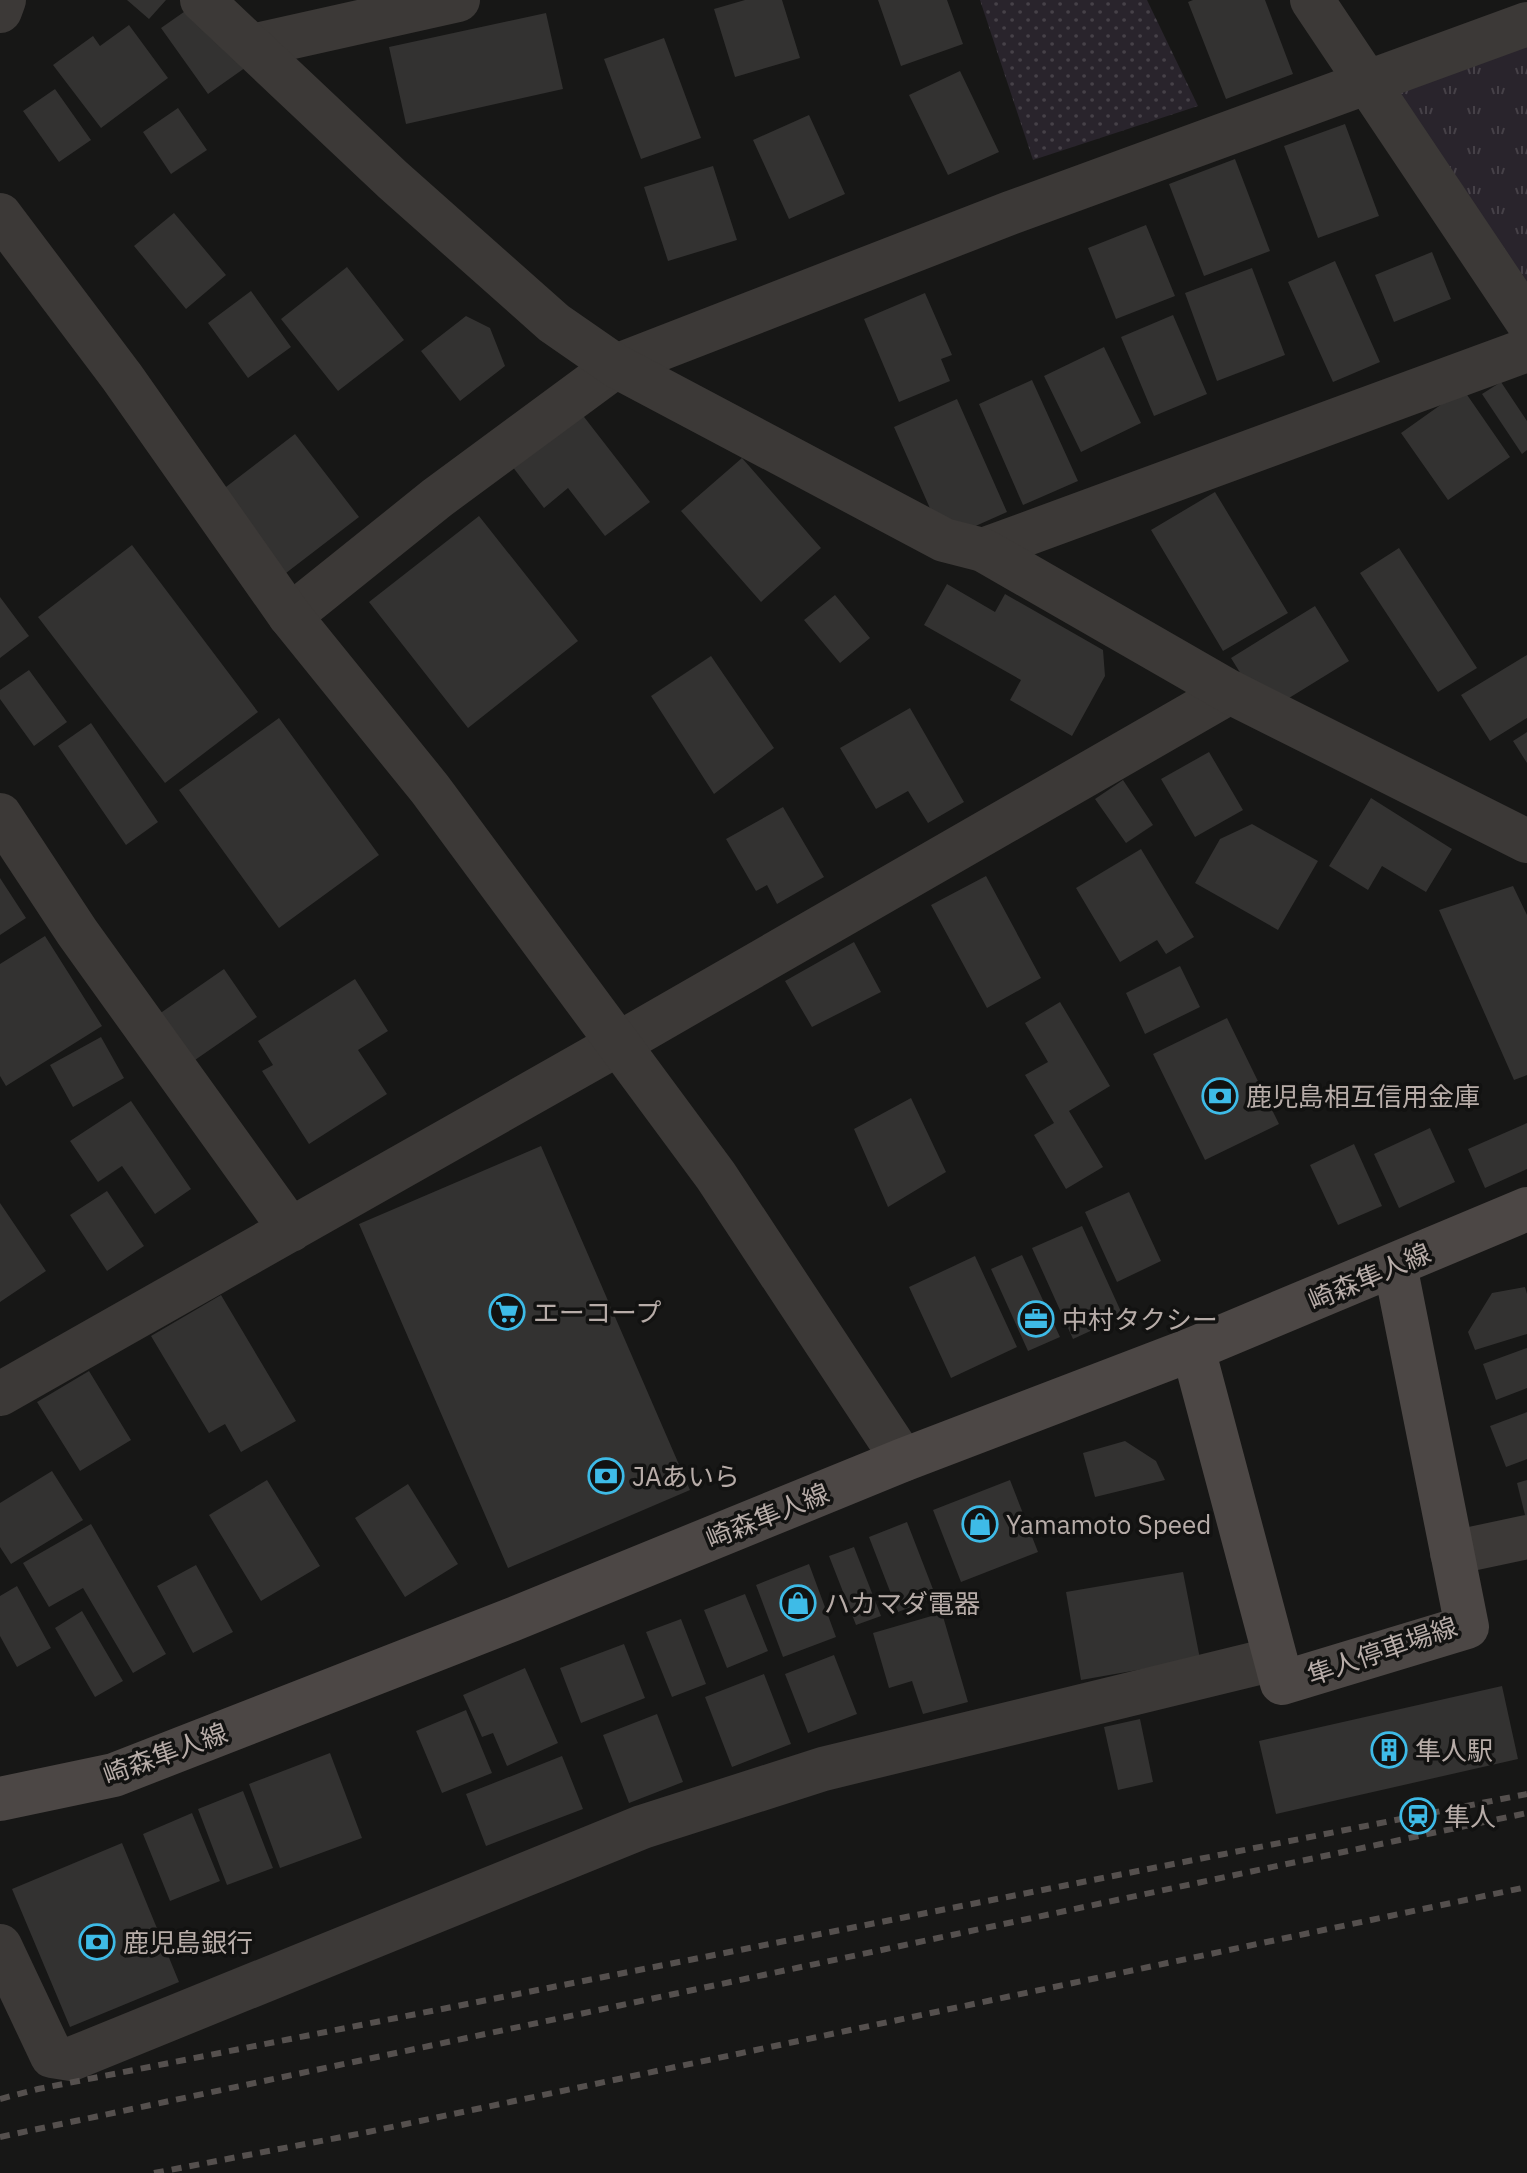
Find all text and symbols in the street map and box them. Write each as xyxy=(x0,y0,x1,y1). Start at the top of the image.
bank icon: 鹿児島相互信用金庫 xyxy=(1201,1077,1239,1115)
place label: 鹿児島相互信用金庫 xyxy=(1246,1079,1480,1113)
street label: 崎森隼人線 xyxy=(1303,1235,1435,1317)
supermarket icon: エーコープ xyxy=(488,1293,526,1331)
place label: エーコープ xyxy=(533,1295,661,1329)
office icon: 中村タクシー xyxy=(1017,1300,1055,1338)
place label: 中村タクシー xyxy=(1062,1302,1218,1336)
bank icon: JAあいら xyxy=(587,1457,625,1495)
place label: JAあいら xyxy=(632,1459,740,1493)
street label: 崎森隼人線 xyxy=(700,1475,834,1555)
shop icon: Yamamoto Speed xyxy=(961,1505,999,1543)
place label: Yamamoto Speed xyxy=(1006,1507,1211,1541)
shop icon: ハカマダ電器 xyxy=(779,1584,817,1622)
place label: ハカマダ電器 xyxy=(824,1586,980,1620)
street label: 隼人停車場線 xyxy=(1303,1609,1461,1691)
street label: 崎森隼人線 xyxy=(98,1715,232,1791)
building icon: 隼人駅 xyxy=(1370,1731,1408,1769)
place label: 隼人駅 xyxy=(1415,1733,1493,1767)
station icon: 隼人 xyxy=(1399,1797,1437,1835)
place label: 隼人 xyxy=(1444,1799,1496,1833)
bank icon: 鹿児島銀行 xyxy=(78,1923,116,1961)
place label: 鹿児島銀行 xyxy=(123,1925,253,1959)

